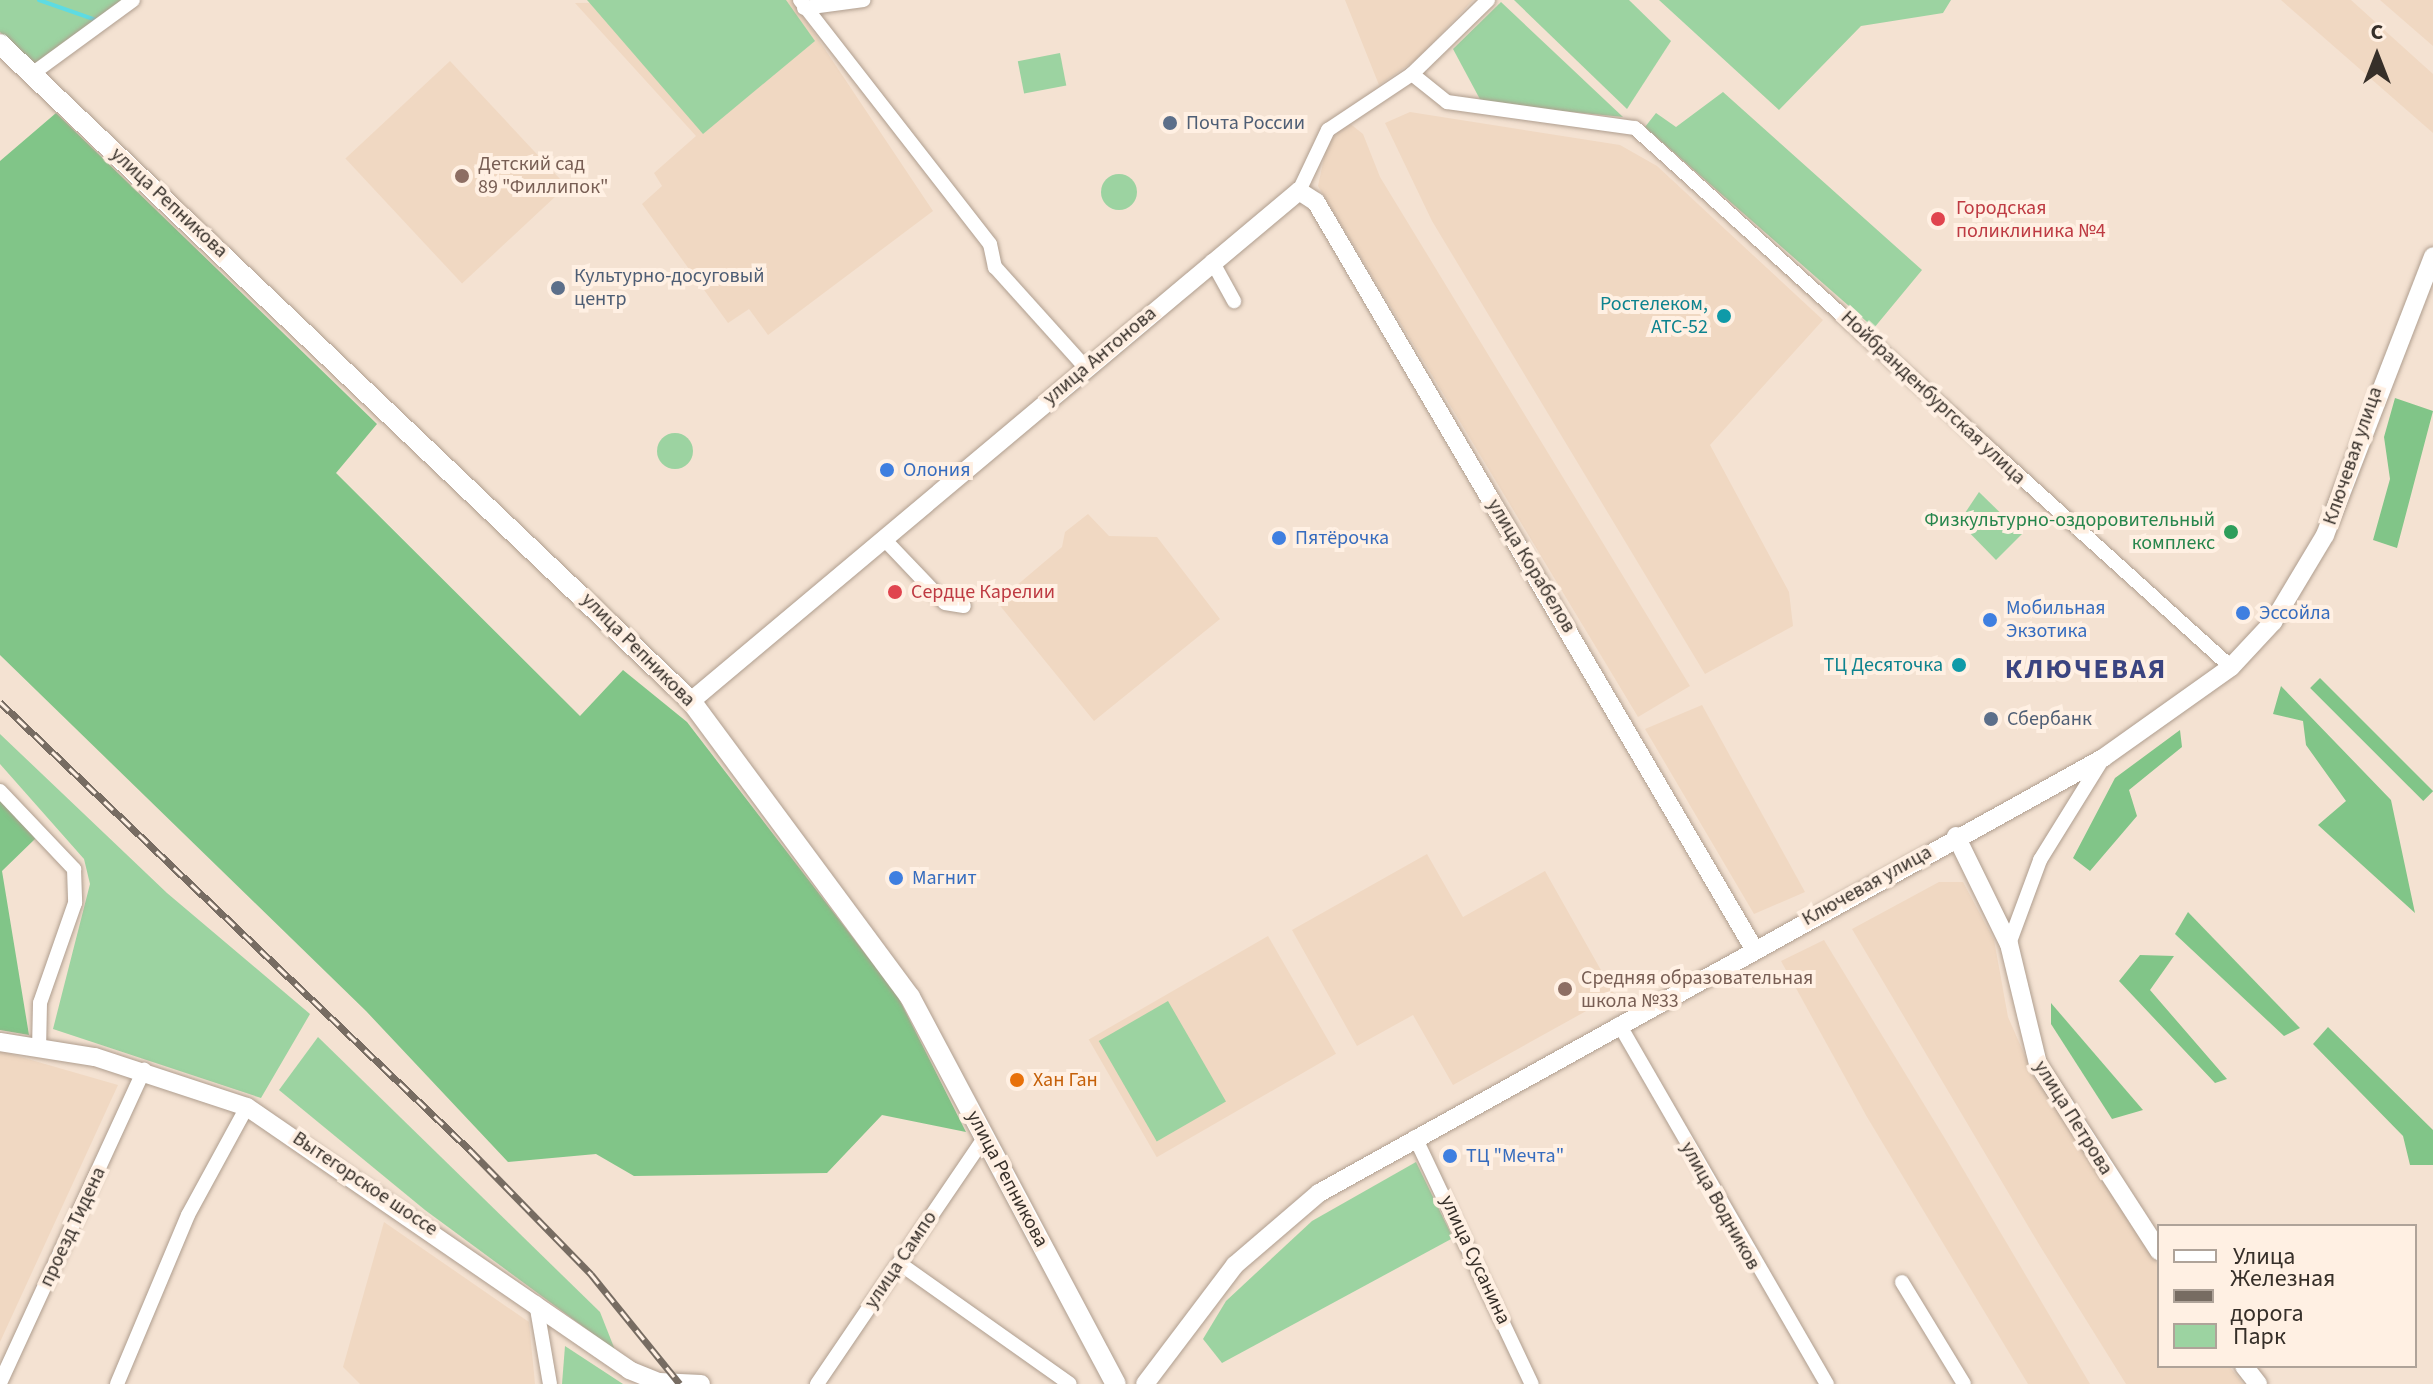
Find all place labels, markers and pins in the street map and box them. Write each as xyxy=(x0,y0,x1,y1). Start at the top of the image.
place label: Почта России xyxy=(1186,111,1305,135)
marker: Почта России xyxy=(1161,114,1179,132)
place label: Детский сад 89 "Филлипок" xyxy=(478,152,609,199)
marker: Детский сад 89 "Филлипок" xyxy=(453,167,471,185)
place label: Городская поликлиника №4 xyxy=(1956,196,2106,243)
marker: Городская поликлиника №4 xyxy=(1927,208,1949,230)
place label: Культурно-досуговый центр xyxy=(574,264,765,311)
marker: Культурно-досуговый центр xyxy=(549,279,567,297)
place label: Ростелеком, АТС-52 xyxy=(1600,292,1708,339)
marker: Ростелеком, АТС-52 xyxy=(1715,307,1733,325)
place label: Олония xyxy=(903,458,970,482)
marker: Олония xyxy=(878,461,896,479)
place label: Физкультурно-оздоровительный комплекс xyxy=(1924,508,2215,555)
marker: Физкультурно-оздоровительный комплекс xyxy=(2222,523,2240,541)
place label: Пятёрочка xyxy=(1295,526,1389,550)
marker: Пятёрочка xyxy=(1270,529,1288,547)
place label: Сердце Карелии xyxy=(911,580,1055,604)
marker: Сердце Карелии xyxy=(886,583,904,601)
place label: Мобильная Экзотика xyxy=(2006,596,2106,643)
place label: Эссойла xyxy=(2259,601,2331,625)
marker: Эссойла xyxy=(2234,604,2252,622)
marker: Мобильная Экзотика xyxy=(1981,611,1999,629)
place label: ТЦ Десяточка xyxy=(1824,653,1943,677)
marker: ТЦ Десяточка xyxy=(1950,656,1968,674)
place label: Сбербанк xyxy=(2007,707,2092,731)
marker: Сбербанк xyxy=(1982,710,2000,728)
place label: Магнит xyxy=(912,866,977,890)
marker: Магнит xyxy=(887,869,905,887)
place label: Средняя образовательная школа №33 xyxy=(1581,966,1813,1013)
marker: Средняя образовательная школа №33 xyxy=(1556,980,1574,998)
place label: Хан Ган xyxy=(1033,1068,1098,1092)
marker: Хан Ган xyxy=(1008,1071,1026,1089)
place label: ТЦ "Мечта" xyxy=(1466,1144,1564,1168)
marker: ТЦ "Мечта" xyxy=(1441,1147,1459,1165)

